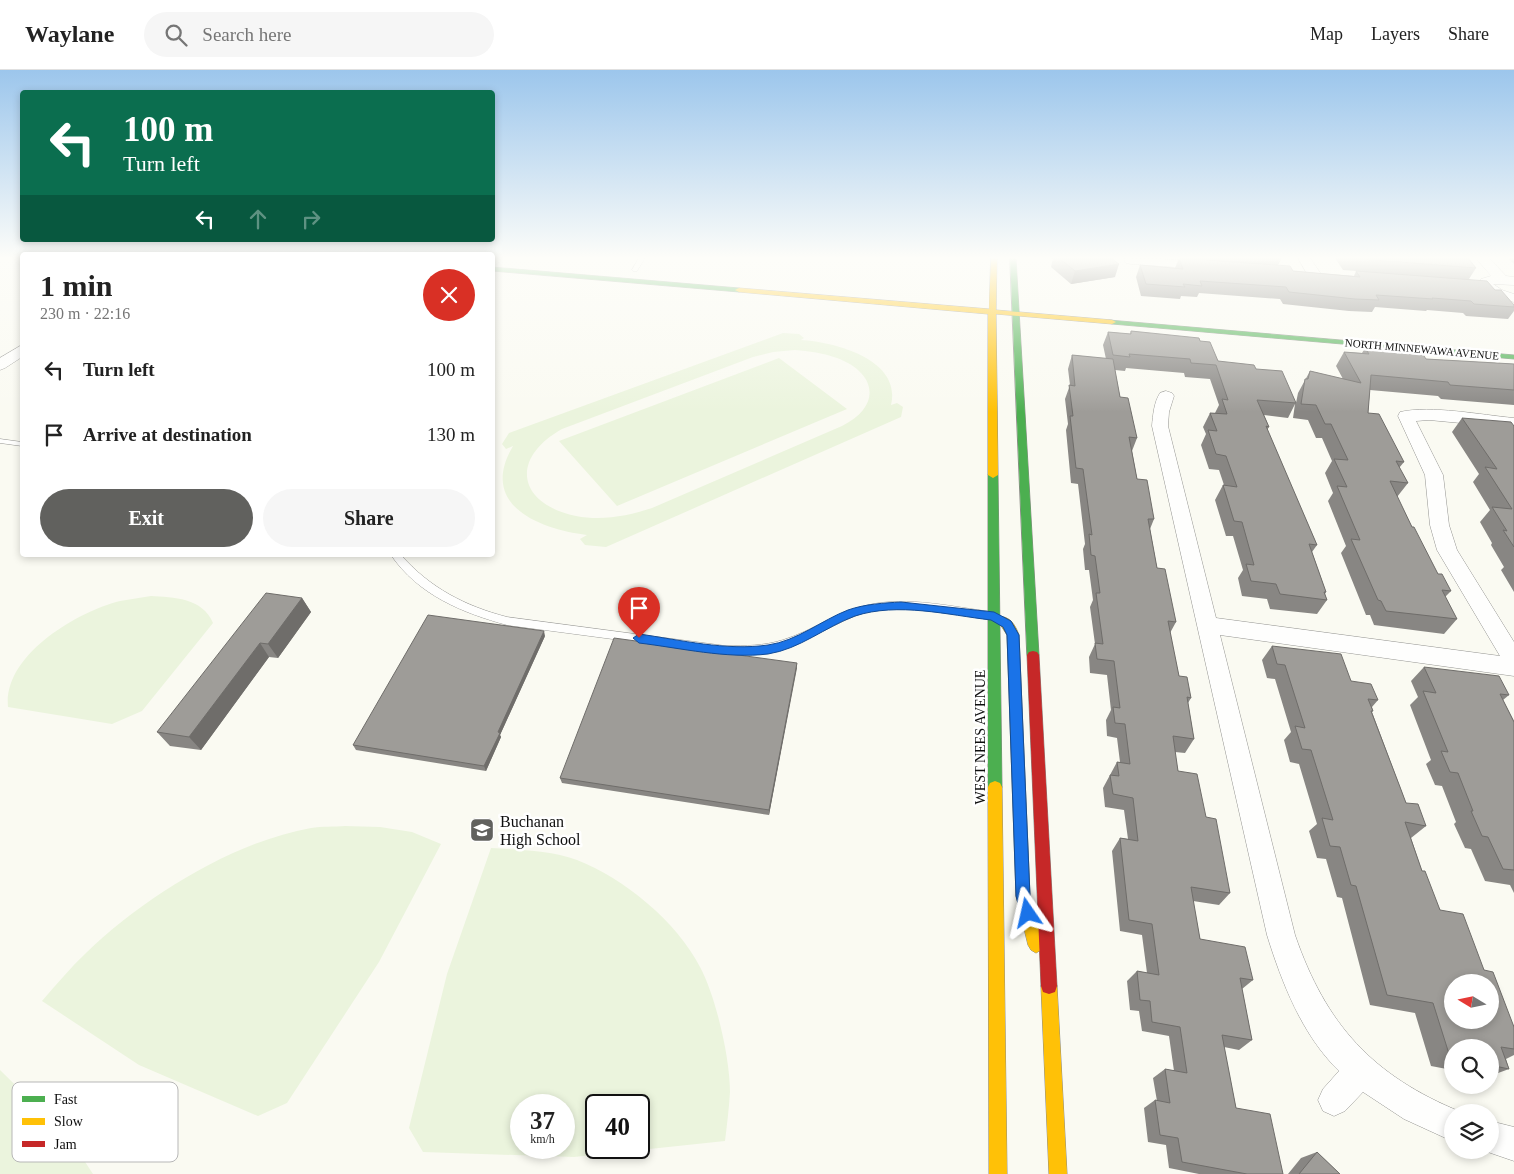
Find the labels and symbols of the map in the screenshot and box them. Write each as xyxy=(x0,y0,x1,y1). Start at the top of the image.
street label: NORTH MINNEWAWA AVENUE xyxy=(1344,336,1500,362)
pin xyxy=(618,587,660,638)
street label: WEST NEES AVENUE xyxy=(973,670,988,804)
place label: Buchanan High School xyxy=(500,813,581,849)
school or university icon: Buchanan High School xyxy=(469,817,495,843)
position arrow xyxy=(1001,886,1053,938)
north arrow xyxy=(1444,974,1499,1029)
legend xyxy=(12,1082,178,1162)
text: Fast xyxy=(54,1092,77,1107)
speed limit sign: 40 xyxy=(585,1094,650,1159)
text: Slow xyxy=(54,1114,84,1129)
text: Jam xyxy=(54,1137,77,1152)

